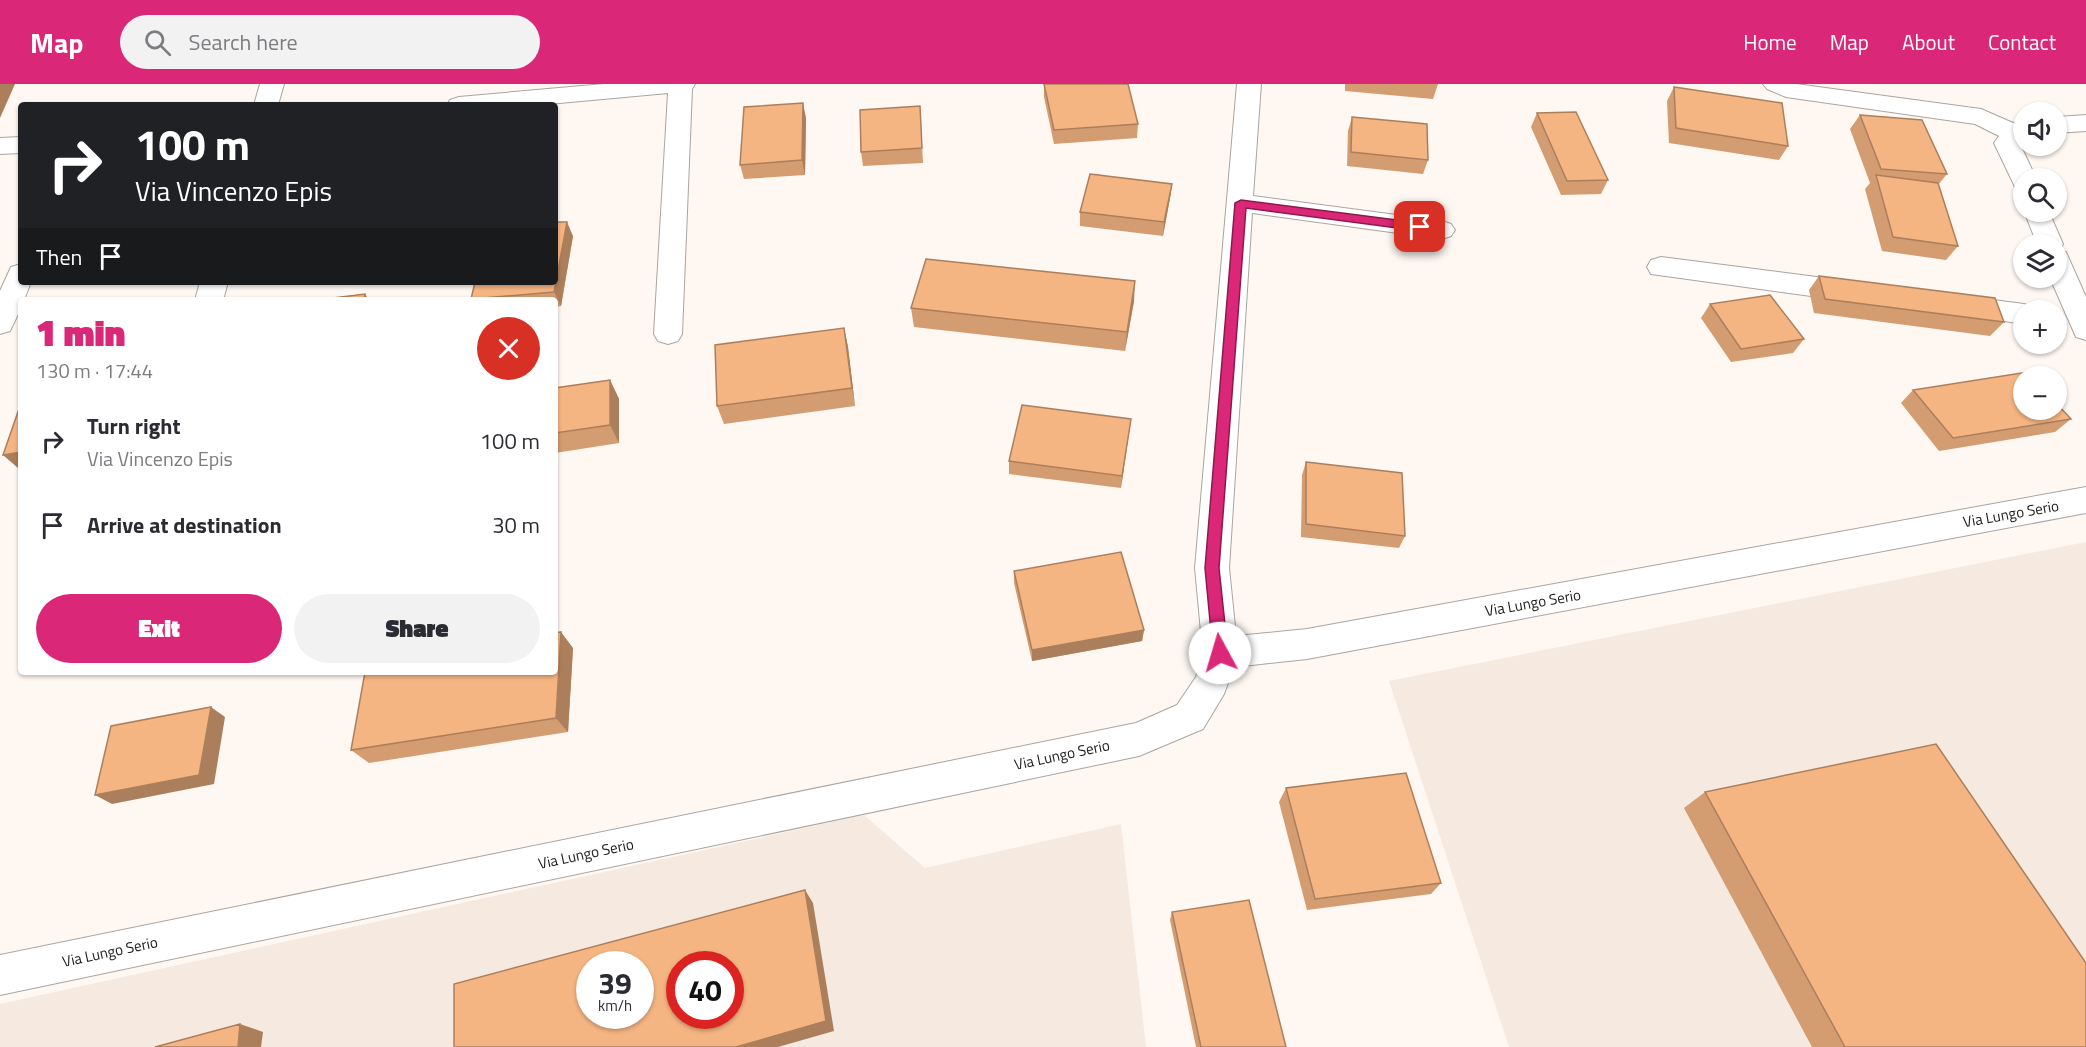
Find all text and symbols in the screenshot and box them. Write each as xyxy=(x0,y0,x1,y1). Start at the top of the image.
search box xyxy=(120,15,540,69)
text: Map xyxy=(30,21,84,64)
text: Search here xyxy=(189,25,298,59)
icon: search xyxy=(141,26,174,59)
text: Home xyxy=(1743,26,1797,58)
text: Map xyxy=(1830,26,1869,58)
text: About xyxy=(1902,26,1955,58)
text: Contact xyxy=(1988,26,2056,58)
map controls xyxy=(2013,102,2067,420)
button: sound xyxy=(2013,102,2067,156)
text: 100 m xyxy=(135,112,250,176)
icon: right xyxy=(36,126,114,204)
button: search xyxy=(2013,168,2067,222)
text: Via Vincenzo Epis xyxy=(135,170,332,211)
pin xyxy=(1394,201,1445,252)
icon: arrive xyxy=(1403,210,1436,243)
button: layers xyxy=(2013,234,2067,288)
text: Then xyxy=(36,240,82,274)
icon: arrive xyxy=(94,240,127,273)
button: + xyxy=(2013,300,2067,354)
text: 1 min xyxy=(36,305,125,360)
button: close xyxy=(477,317,540,380)
text: 130 m · 17:44 xyxy=(36,355,153,386)
button: − xyxy=(2013,366,2067,420)
text: Turn right xyxy=(87,409,181,443)
text: 100 m xyxy=(480,424,540,458)
icon: right xyxy=(36,425,69,458)
text: Via Vincenzo Epis xyxy=(87,443,233,474)
street label: Via Lungo Serio xyxy=(1961,494,2061,533)
text: Arrive at destination xyxy=(87,508,282,542)
text: 30 m xyxy=(492,508,540,542)
icon: arrive xyxy=(36,509,69,542)
street label: Via Lungo Serio xyxy=(1483,583,1583,622)
button: Exit xyxy=(36,594,282,663)
button: Share xyxy=(294,594,540,663)
position arrow xyxy=(1188,621,1252,685)
street label: Via Lungo Serio xyxy=(1012,733,1112,776)
street label: Via Lungo Serio xyxy=(536,832,636,875)
street label: Via Lungo Serio xyxy=(60,930,160,973)
speed limit sign: 40 xyxy=(666,951,744,1029)
text: 39 xyxy=(598,960,632,1006)
text: km/h xyxy=(598,994,632,1017)

